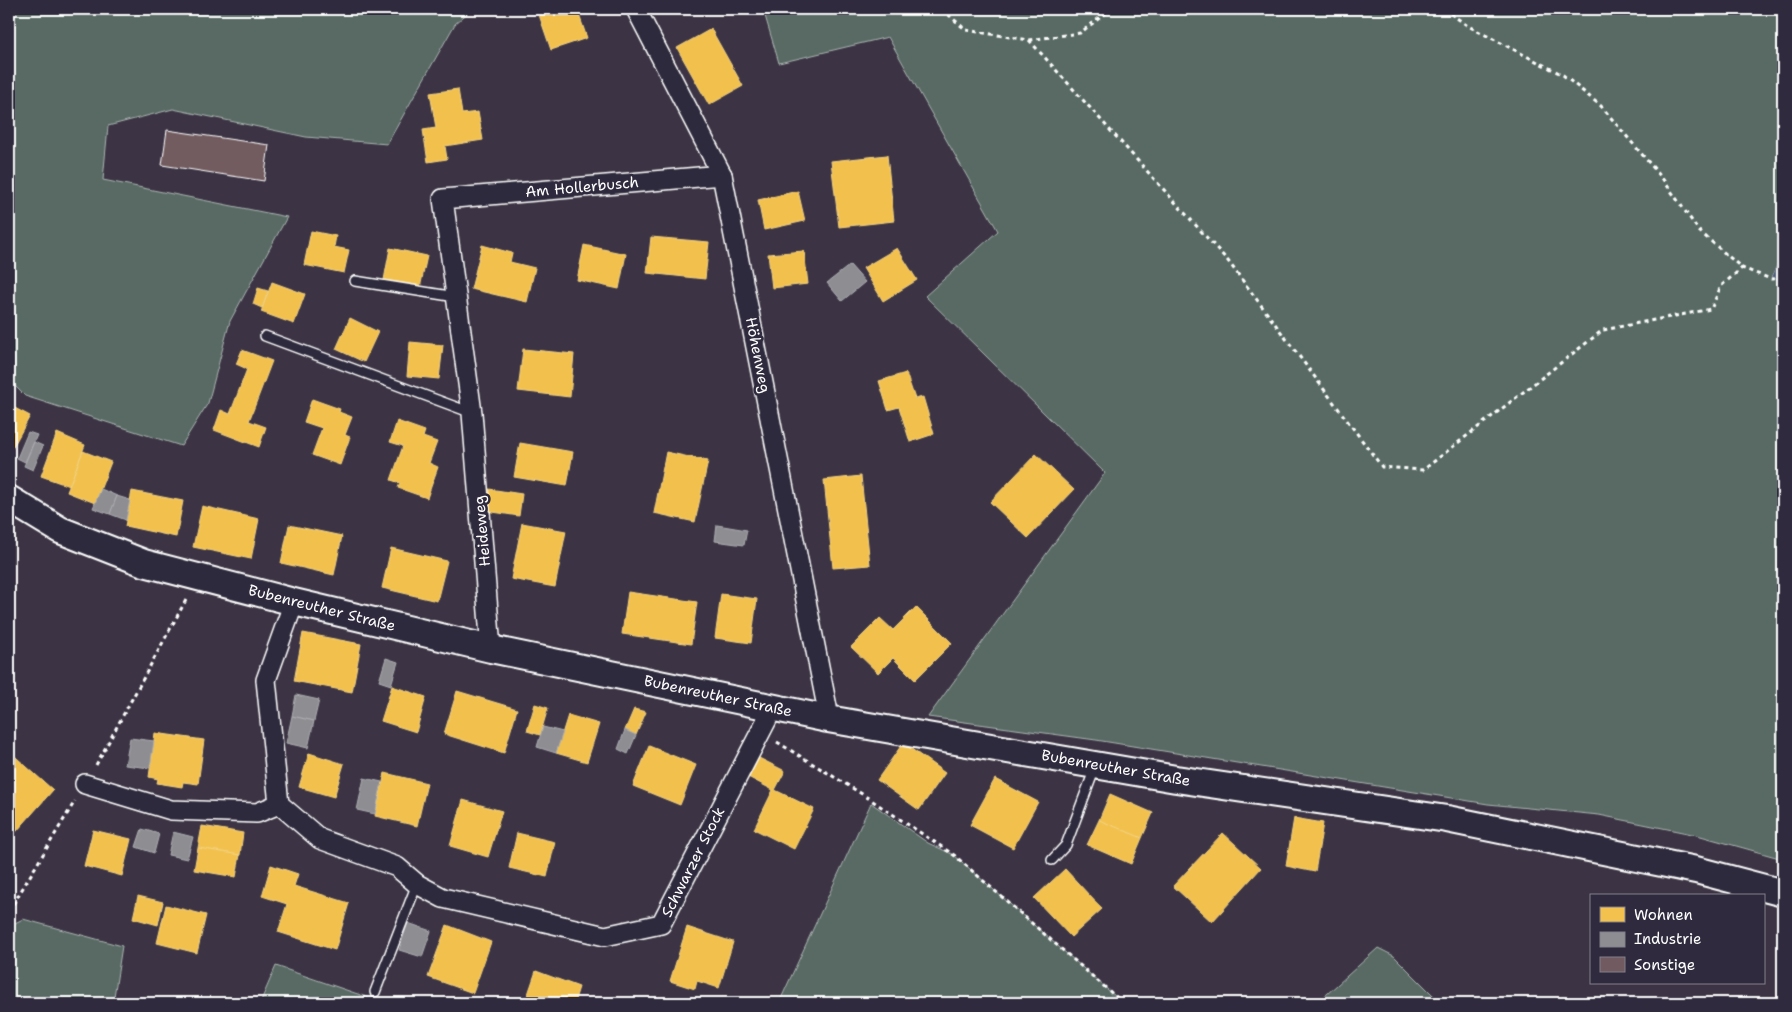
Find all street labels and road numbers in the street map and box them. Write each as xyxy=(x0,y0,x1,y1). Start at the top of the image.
street label: Am Hollerbusch xyxy=(525,172,639,202)
street label: Höhenweg xyxy=(741,315,775,395)
street label: Heideweg xyxy=(469,495,495,567)
street label: Bubenreuther Straße xyxy=(246,580,398,636)
street label: Bubenreuther Straße xyxy=(642,671,794,721)
street label: Bubenreuther Straße xyxy=(1040,745,1192,791)
street label: Schwarzer Stock xyxy=(657,803,729,921)

